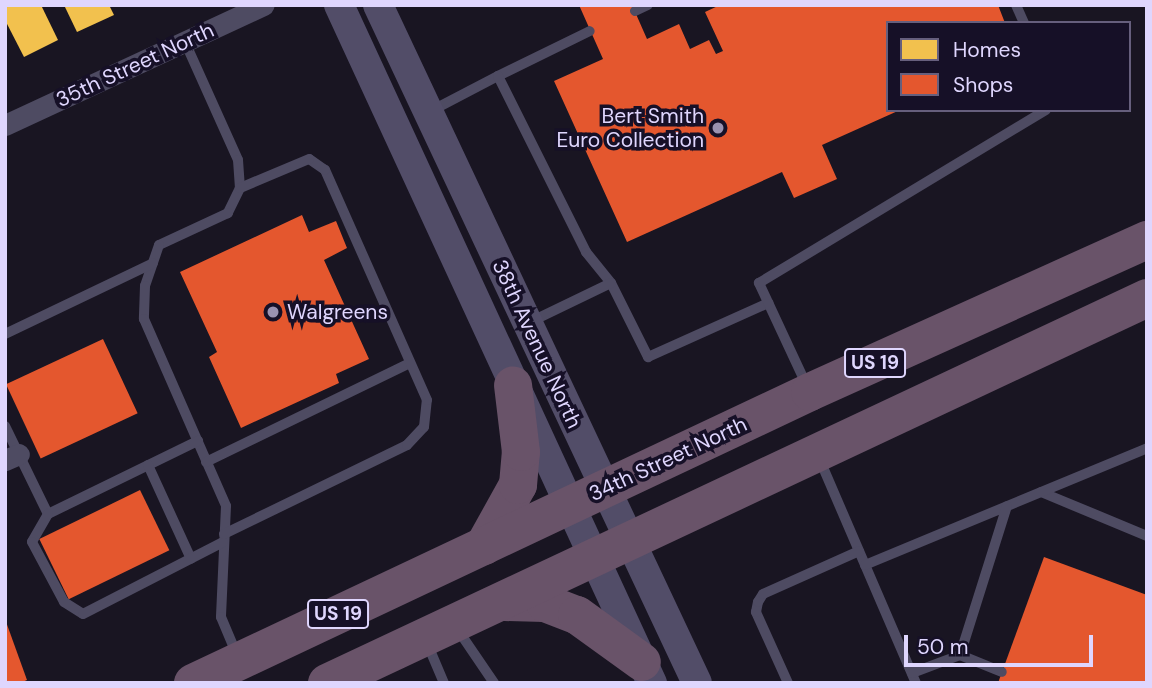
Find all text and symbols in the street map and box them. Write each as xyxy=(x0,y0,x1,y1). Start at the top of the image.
street label: 35th Street North xyxy=(52,17,218,113)
legend xyxy=(886,21,1131,112)
text: Homes xyxy=(953,36,1021,64)
text: Shops xyxy=(953,71,1013,99)
place label: Bert Smith Euro Collection xyxy=(556,103,704,153)
marker: Bert Smith Euro Collection xyxy=(710,120,726,136)
street label: 38th Avenue North xyxy=(487,256,587,432)
place label: Walgreens xyxy=(287,299,388,325)
marker: Walgreens xyxy=(265,304,281,320)
road number: US 19 xyxy=(844,348,906,378)
street label: 34th Street North xyxy=(585,411,751,507)
road number: US 19 xyxy=(306,598,370,629)
scale bar xyxy=(907,622,1096,666)
text: 50 m xyxy=(917,633,968,661)

